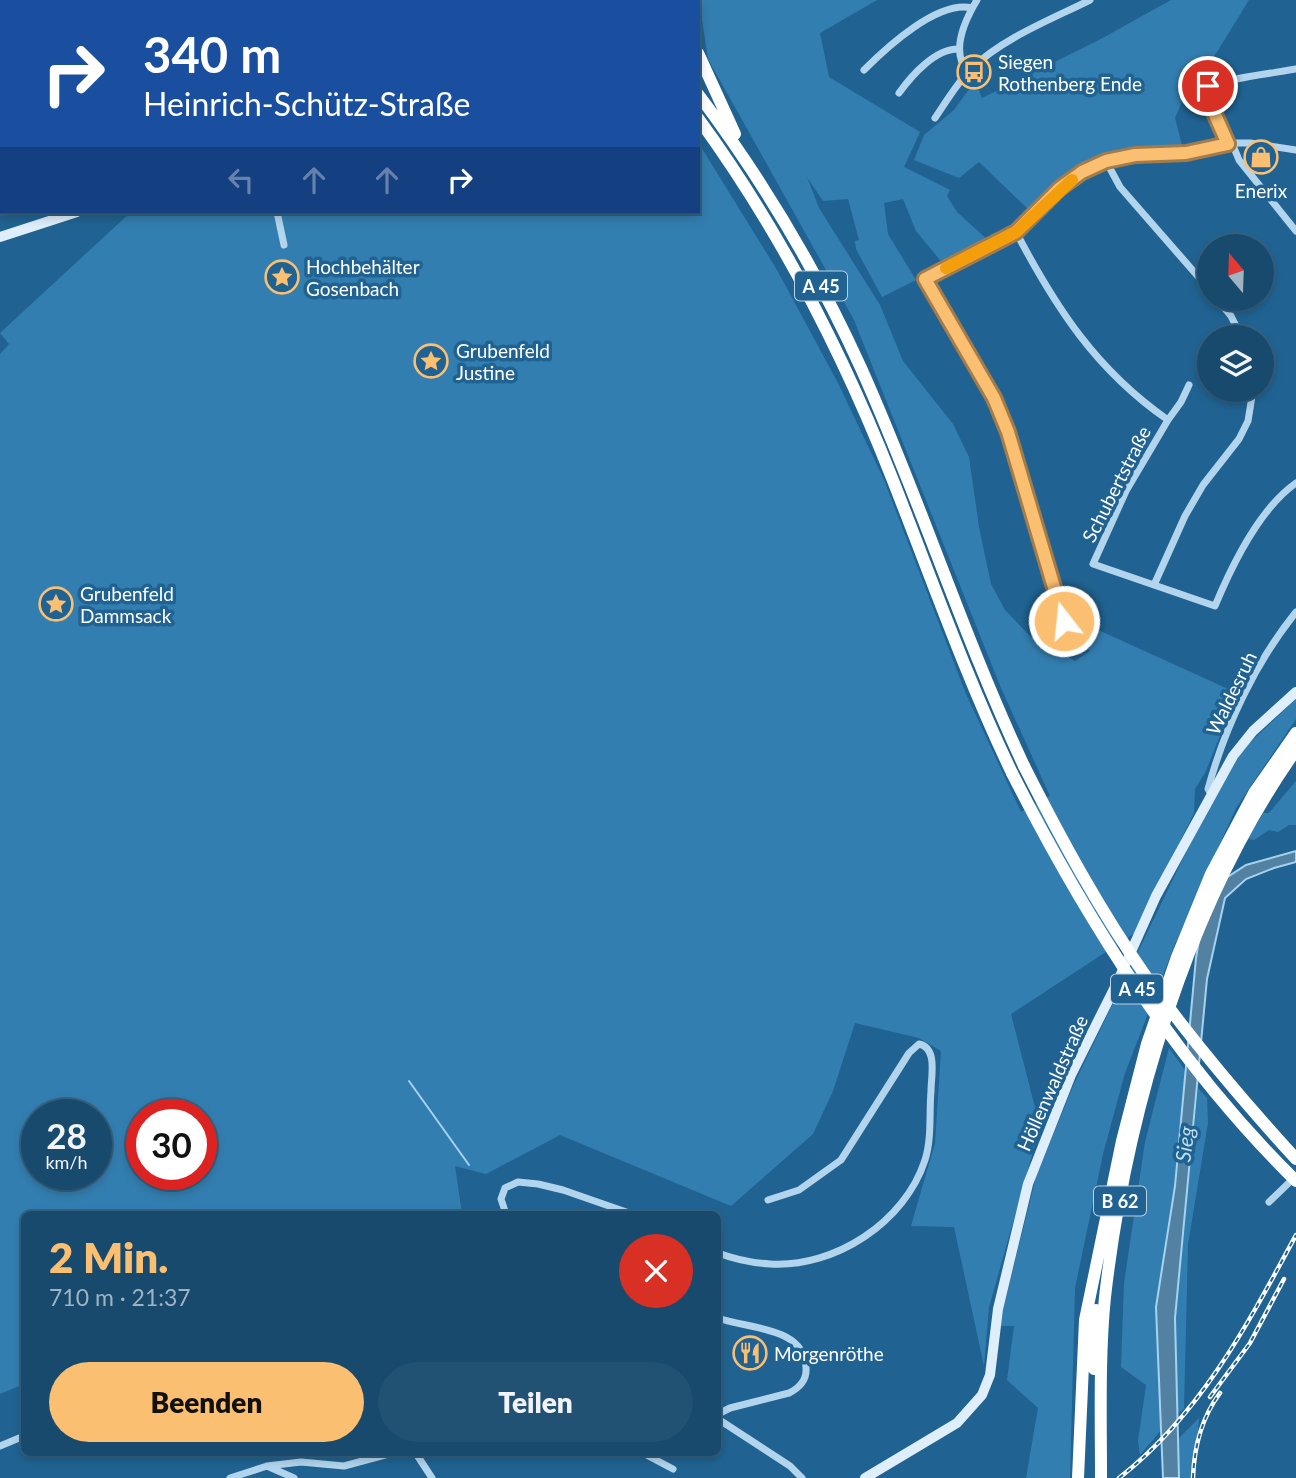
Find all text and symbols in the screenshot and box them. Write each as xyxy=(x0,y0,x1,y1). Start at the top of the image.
text: 340 m xyxy=(143,25,281,83)
icon: right xyxy=(28,28,119,119)
place label: Siegen Rothenberg Ende xyxy=(998,50,1142,95)
bus stop icon: Siegen Rothenberg Ende xyxy=(955,53,993,91)
pin xyxy=(1178,56,1238,116)
icon: arrive xyxy=(1189,67,1227,105)
text: Heinrich-Schütz-Straße xyxy=(143,84,470,123)
shop icon: Enerix xyxy=(1242,138,1280,176)
icon: left xyxy=(222,161,260,199)
icon: ahead xyxy=(295,161,333,199)
icon: ahead xyxy=(368,161,406,199)
icon: right xyxy=(441,161,479,199)
place label: Enerix xyxy=(1235,179,1288,202)
north arrow xyxy=(1197,234,1274,312)
map controls xyxy=(1197,234,1274,402)
place label: Hochbehälter Gosenbach xyxy=(306,255,420,300)
place icon: Hochbehälter Gosenbach xyxy=(263,258,301,296)
road number: A 45 xyxy=(795,272,847,300)
button: layers xyxy=(1197,325,1274,402)
place label: Grubenfeld Justine xyxy=(456,339,550,384)
place icon: Grubenfeld Justine xyxy=(412,342,450,380)
street label: Schubertstraße xyxy=(1077,422,1155,546)
place label: Grubenfeld Dammsack xyxy=(80,582,174,627)
position arrow xyxy=(1027,584,1101,658)
place icon: Grubenfeld Dammsack xyxy=(37,585,75,623)
street label: Waldesruh xyxy=(1201,648,1261,738)
road number: A 45 xyxy=(1111,974,1163,1004)
street label: Höllenwaldstraße xyxy=(1012,1012,1092,1154)
speed limit sign: 30 xyxy=(126,1099,217,1190)
text: 28 xyxy=(46,1114,87,1156)
water label: Sieg xyxy=(1169,1124,1199,1163)
text: km/h xyxy=(45,1151,88,1173)
road number: B 62 xyxy=(1094,1186,1146,1216)
text: 2 Min. xyxy=(49,1232,168,1282)
button: close xyxy=(619,1234,693,1308)
text: 710 m · 21:37 xyxy=(49,1283,191,1311)
restaurant icon: Morgenröthe xyxy=(731,1334,769,1372)
place label: Morgenröthe xyxy=(774,1342,884,1365)
button: Beenden xyxy=(49,1362,364,1442)
button: Teilen xyxy=(378,1362,693,1442)

